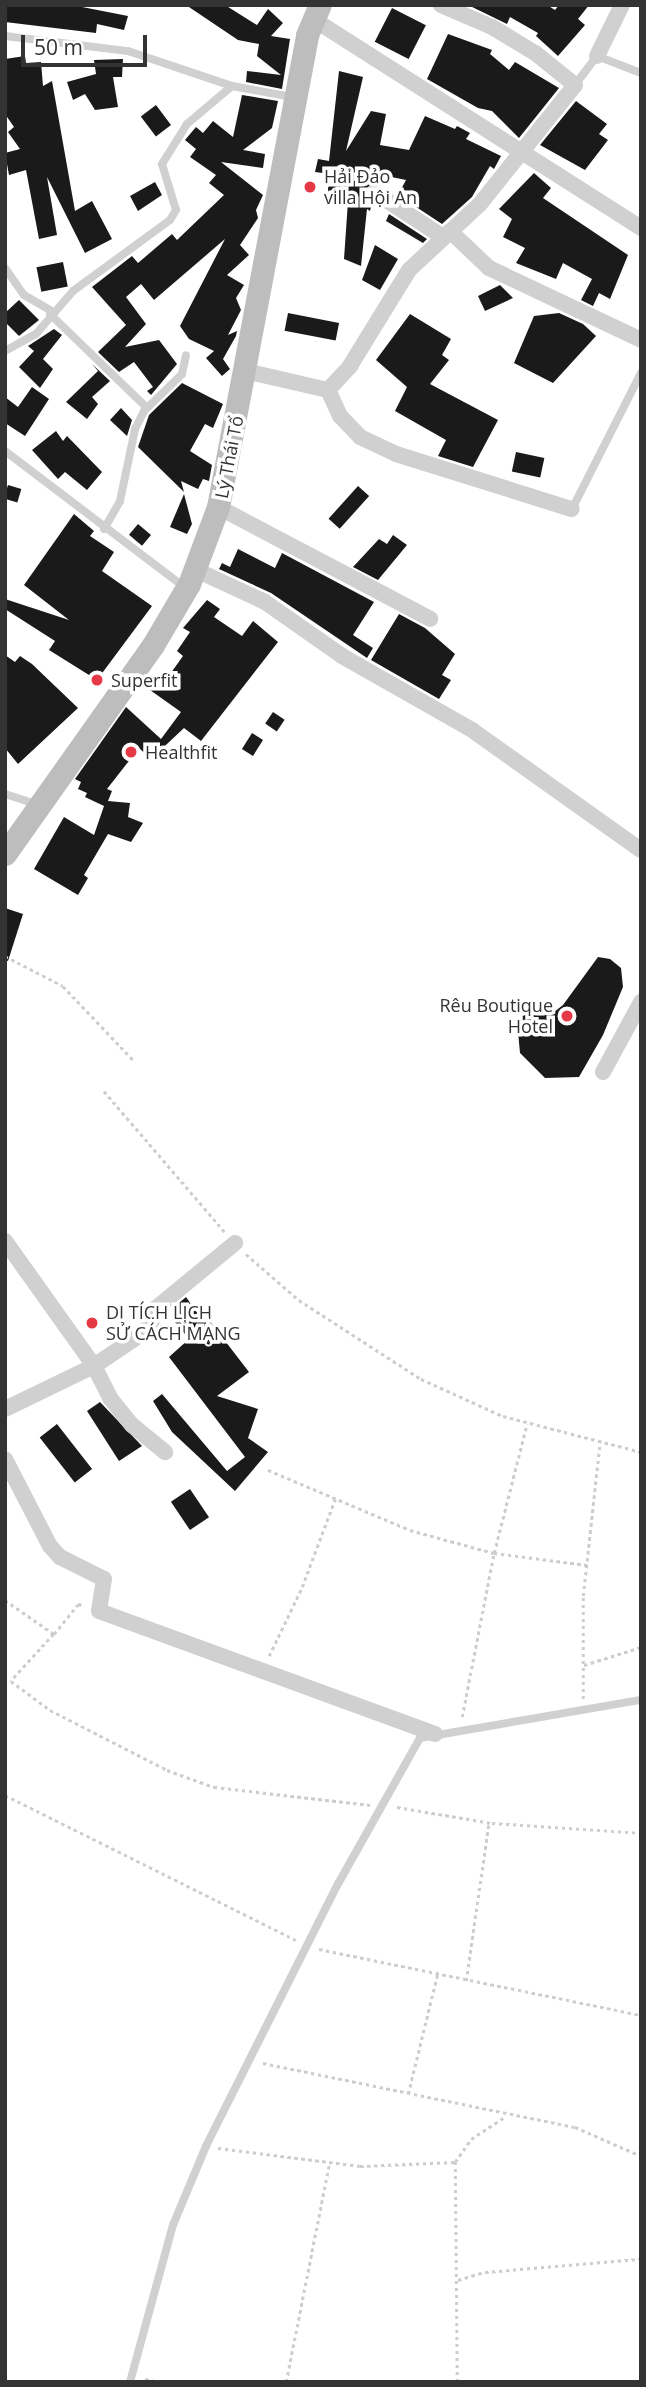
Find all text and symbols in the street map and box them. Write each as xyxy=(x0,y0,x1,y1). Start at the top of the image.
scale bar xyxy=(24,21,150,65)
text: 50 m xyxy=(34,33,83,61)
place label: Hải Đảo villa Hội An xyxy=(324,166,417,208)
marker: Hải Đảo villa Hội An xyxy=(302,179,318,195)
street label: Lý Thái Tổ xyxy=(210,414,248,500)
place label: Superfit xyxy=(111,669,177,691)
marker: Superfit xyxy=(89,672,105,688)
place label: Healthfit xyxy=(145,741,217,763)
marker: Healthfit xyxy=(123,744,139,760)
place label: Rêu Boutique Hotel xyxy=(439,995,553,1038)
marker: Rêu Boutique Hotel xyxy=(559,1008,575,1024)
place label: DI TÍCH LỊCH SỬ CÁCH MẠNG xyxy=(106,1302,241,1344)
marker: DI TÍCH LỊCH SỬ CÁCH MẠNG xyxy=(84,1315,100,1331)

